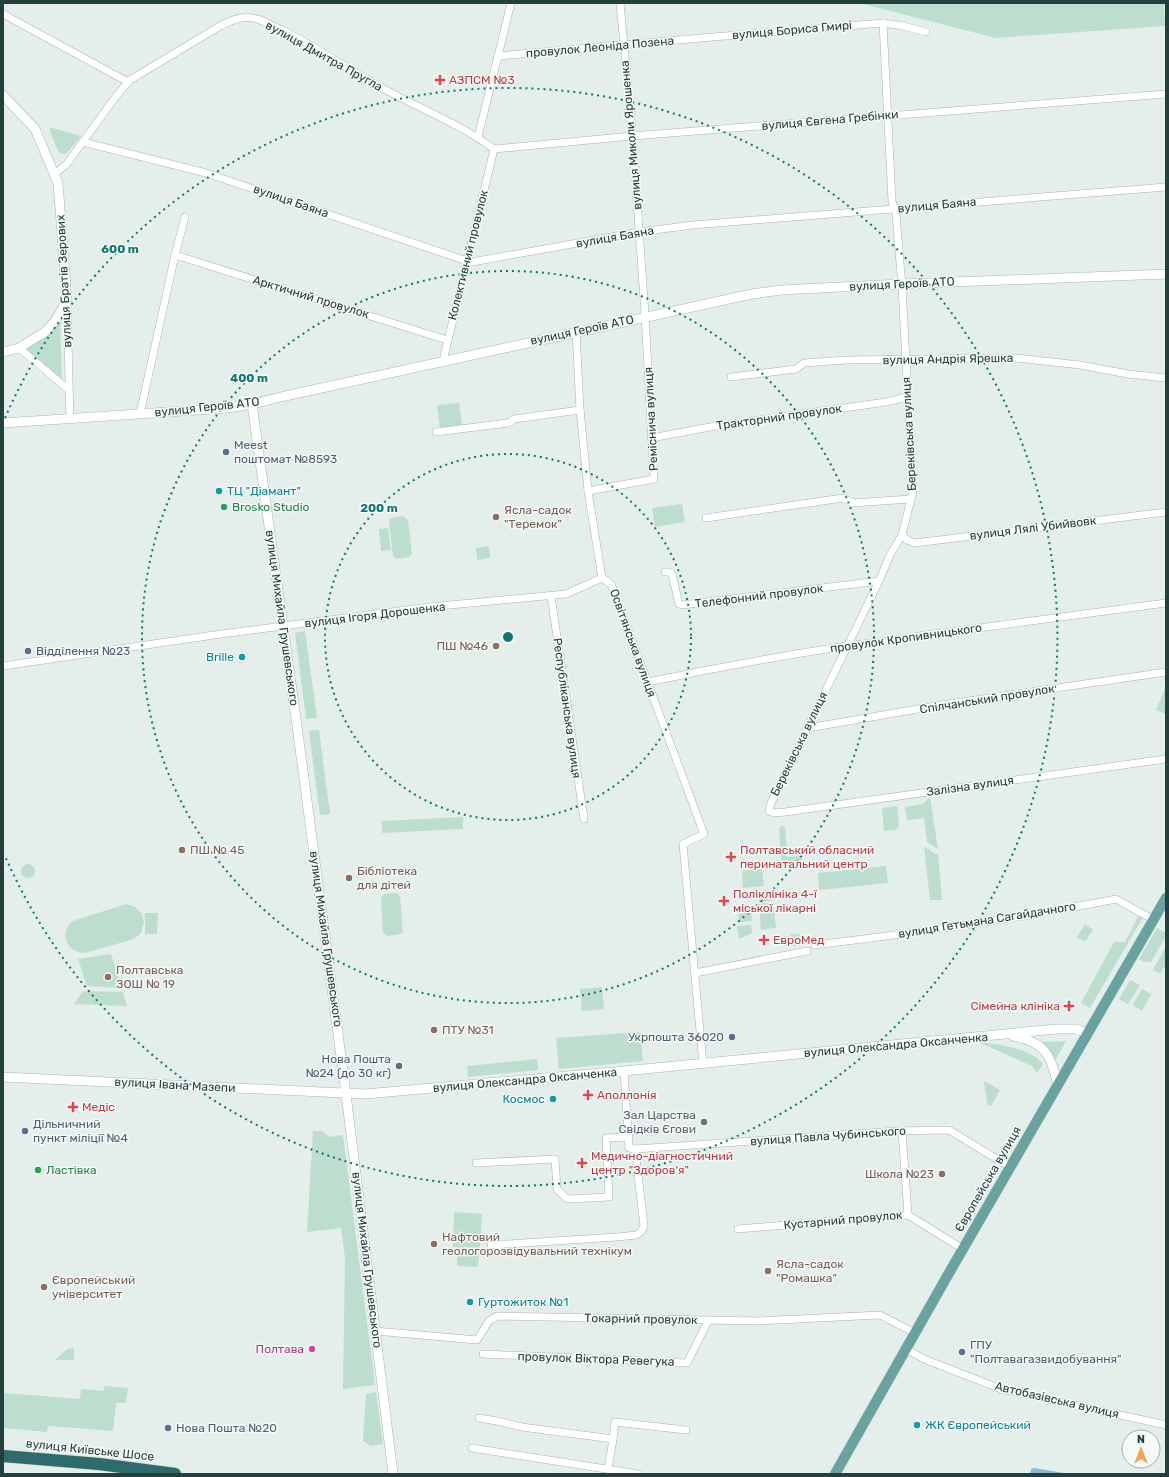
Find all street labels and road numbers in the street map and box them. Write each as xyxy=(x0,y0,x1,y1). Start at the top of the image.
street label: вулиця Дмитра Пругла xyxy=(263,18,385,94)
street label: вулиця Бориса Гмирі xyxy=(732,18,853,42)
street label: провулок Леоніда Позена xyxy=(525,34,675,60)
street label: вулиця Миколи Ярошенка xyxy=(618,60,644,210)
street label: вулиця Євгена Гребінки xyxy=(761,107,899,133)
street label: вулиця Баяна xyxy=(251,182,331,220)
street label: Колективний провулок xyxy=(445,188,491,322)
street label: вулиця Баяна xyxy=(897,195,977,215)
street label: вулиця Братів Зерових xyxy=(54,214,74,348)
street label: вулиця Баяна xyxy=(575,223,655,251)
street label: Арктичний провулок xyxy=(251,273,371,322)
street label: вулиця Героїв АТО xyxy=(849,274,955,294)
street label: вулиця Героїв АТО xyxy=(529,312,635,348)
street label: вулиця Андрія Ярешка xyxy=(883,351,1013,367)
street label: Реміснича вулиця xyxy=(641,367,661,471)
street label: Береківська вулиця xyxy=(899,377,919,491)
street label: вулиця Героїв АТО xyxy=(154,395,260,419)
street label: Тракторний провулок xyxy=(715,401,843,433)
street label: вулиця Лялі Убийвовк xyxy=(969,513,1098,543)
street label: вулиця Михайла Грушевського xyxy=(263,529,301,707)
street label: Телефонний провулок xyxy=(694,581,825,611)
street label: Освітянська вулиця xyxy=(607,587,659,699)
street label: вулиця Ігоря Дорошенка xyxy=(304,599,446,631)
street label: провулок Кропивницького xyxy=(829,620,983,656)
street label: Республіканська вулиця xyxy=(550,637,584,779)
street label: Спілчанський провулок xyxy=(919,681,1056,717)
street label: Береківська вулиця xyxy=(768,690,830,798)
street label: Залізна вулиця xyxy=(925,773,1015,799)
street label: вулиця Михайла Грушевського xyxy=(307,850,345,1028)
street label: вулиця Гетьмана Сагайдачного xyxy=(897,899,1077,941)
street label: вулиця Олександра Оксанченка xyxy=(803,1030,989,1060)
street label: вулиця Олександра Оксанченка xyxy=(432,1065,618,1095)
street label: вулиця Івана Мазепи xyxy=(114,1075,236,1095)
street label: вулиця Павла Чубинського xyxy=(750,1124,906,1148)
street label: Європейська вулиця xyxy=(952,1124,1024,1234)
street label: вулиця Михайла Грушевського xyxy=(349,1171,385,1349)
street label: Кустарний провулок xyxy=(783,1208,904,1232)
street label: Токарний провулок xyxy=(584,1311,698,1327)
street label: провулок Віктора Ревегука xyxy=(517,1349,675,1369)
street label: Автобазівська вулиця xyxy=(994,1379,1120,1421)
street label: вулиця Київське Шосе xyxy=(25,1436,155,1464)

